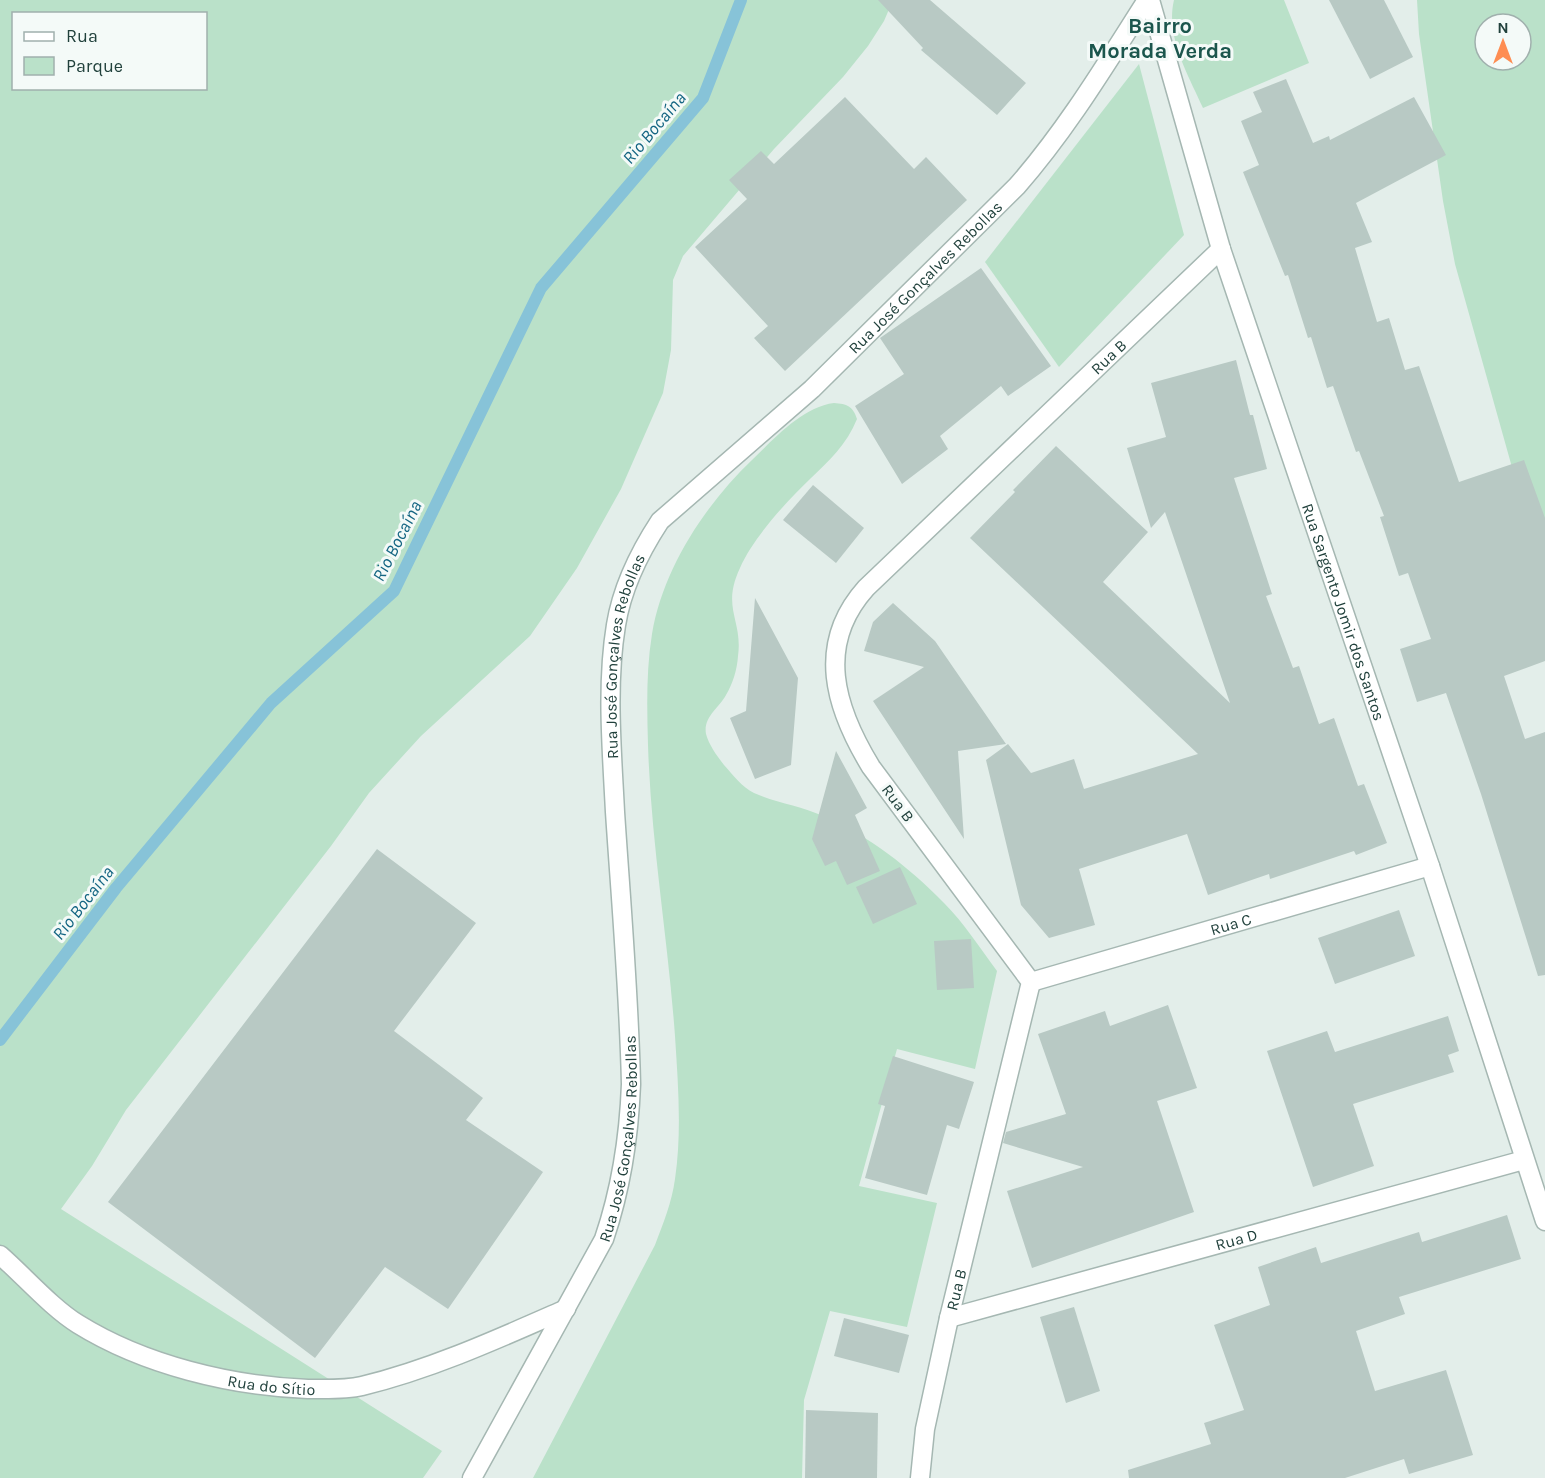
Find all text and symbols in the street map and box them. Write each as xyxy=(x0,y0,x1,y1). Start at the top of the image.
legend xyxy=(12,12,207,90)
north arrow xyxy=(1473,12,1533,72)
district label: Bairro Morada Verda xyxy=(1088,13,1232,64)
text: N xyxy=(1497,18,1509,37)
text: Rua xyxy=(66,25,98,47)
text: Parque xyxy=(66,55,123,77)
water label: Rio Bocaína xyxy=(617,87,691,169)
street label: Rua José Gonçalves Rebollas xyxy=(844,197,1006,357)
street label: Rua B xyxy=(1087,335,1130,378)
water label: Rio Bocaína xyxy=(367,497,427,585)
street label: Rua Sargento Jomir dos Santos xyxy=(1298,501,1389,723)
street label: Rua José Gonçalves Rebollas xyxy=(601,550,649,760)
street label: Rua B xyxy=(878,780,918,826)
water label: Rio Bocaína xyxy=(47,862,119,944)
street label: Rua C xyxy=(1208,909,1254,939)
street label: Rua José Gonçalves Rebollas xyxy=(594,1035,641,1244)
street label: Rua D xyxy=(1213,1224,1259,1254)
street label: Rua B xyxy=(942,1267,970,1312)
street label: Rua do Sítio xyxy=(226,1370,315,1399)

